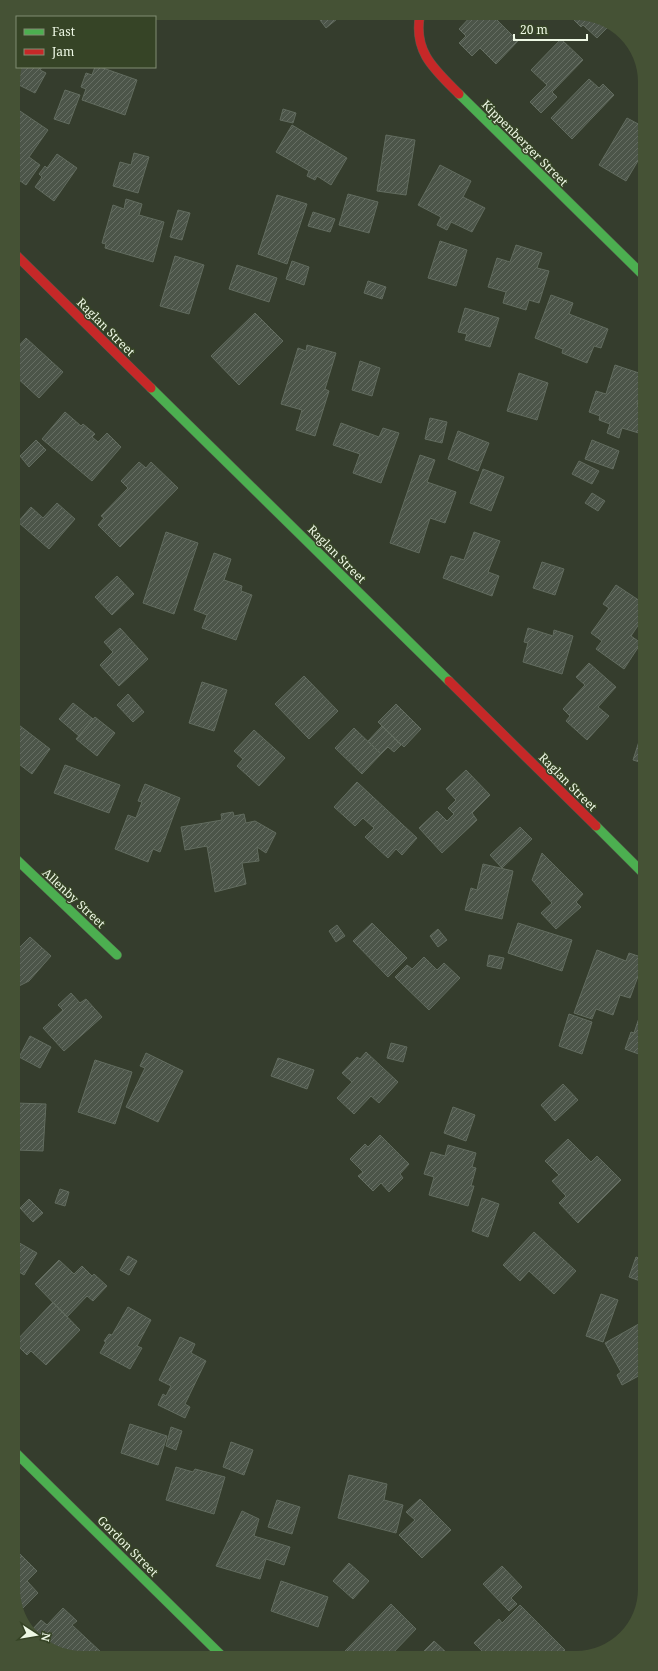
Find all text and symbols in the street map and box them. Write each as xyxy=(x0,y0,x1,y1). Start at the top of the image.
legend xyxy=(16,16,156,68)
scale bar xyxy=(514,16,587,42)
text: 20 m xyxy=(520,21,548,38)
text: Fast xyxy=(52,23,75,40)
text: Jam xyxy=(51,43,74,60)
street label: Kippenberger Street xyxy=(478,96,572,190)
street label: Raglan Street xyxy=(73,294,139,360)
street label: Raglan Street xyxy=(304,521,370,587)
street label: Raglan Street xyxy=(535,749,601,815)
street label: Allenby Street xyxy=(39,864,109,932)
street label: Gordon Street xyxy=(94,1512,162,1580)
north arrow xyxy=(16,1615,56,1655)
text: N xyxy=(38,1631,55,1643)

